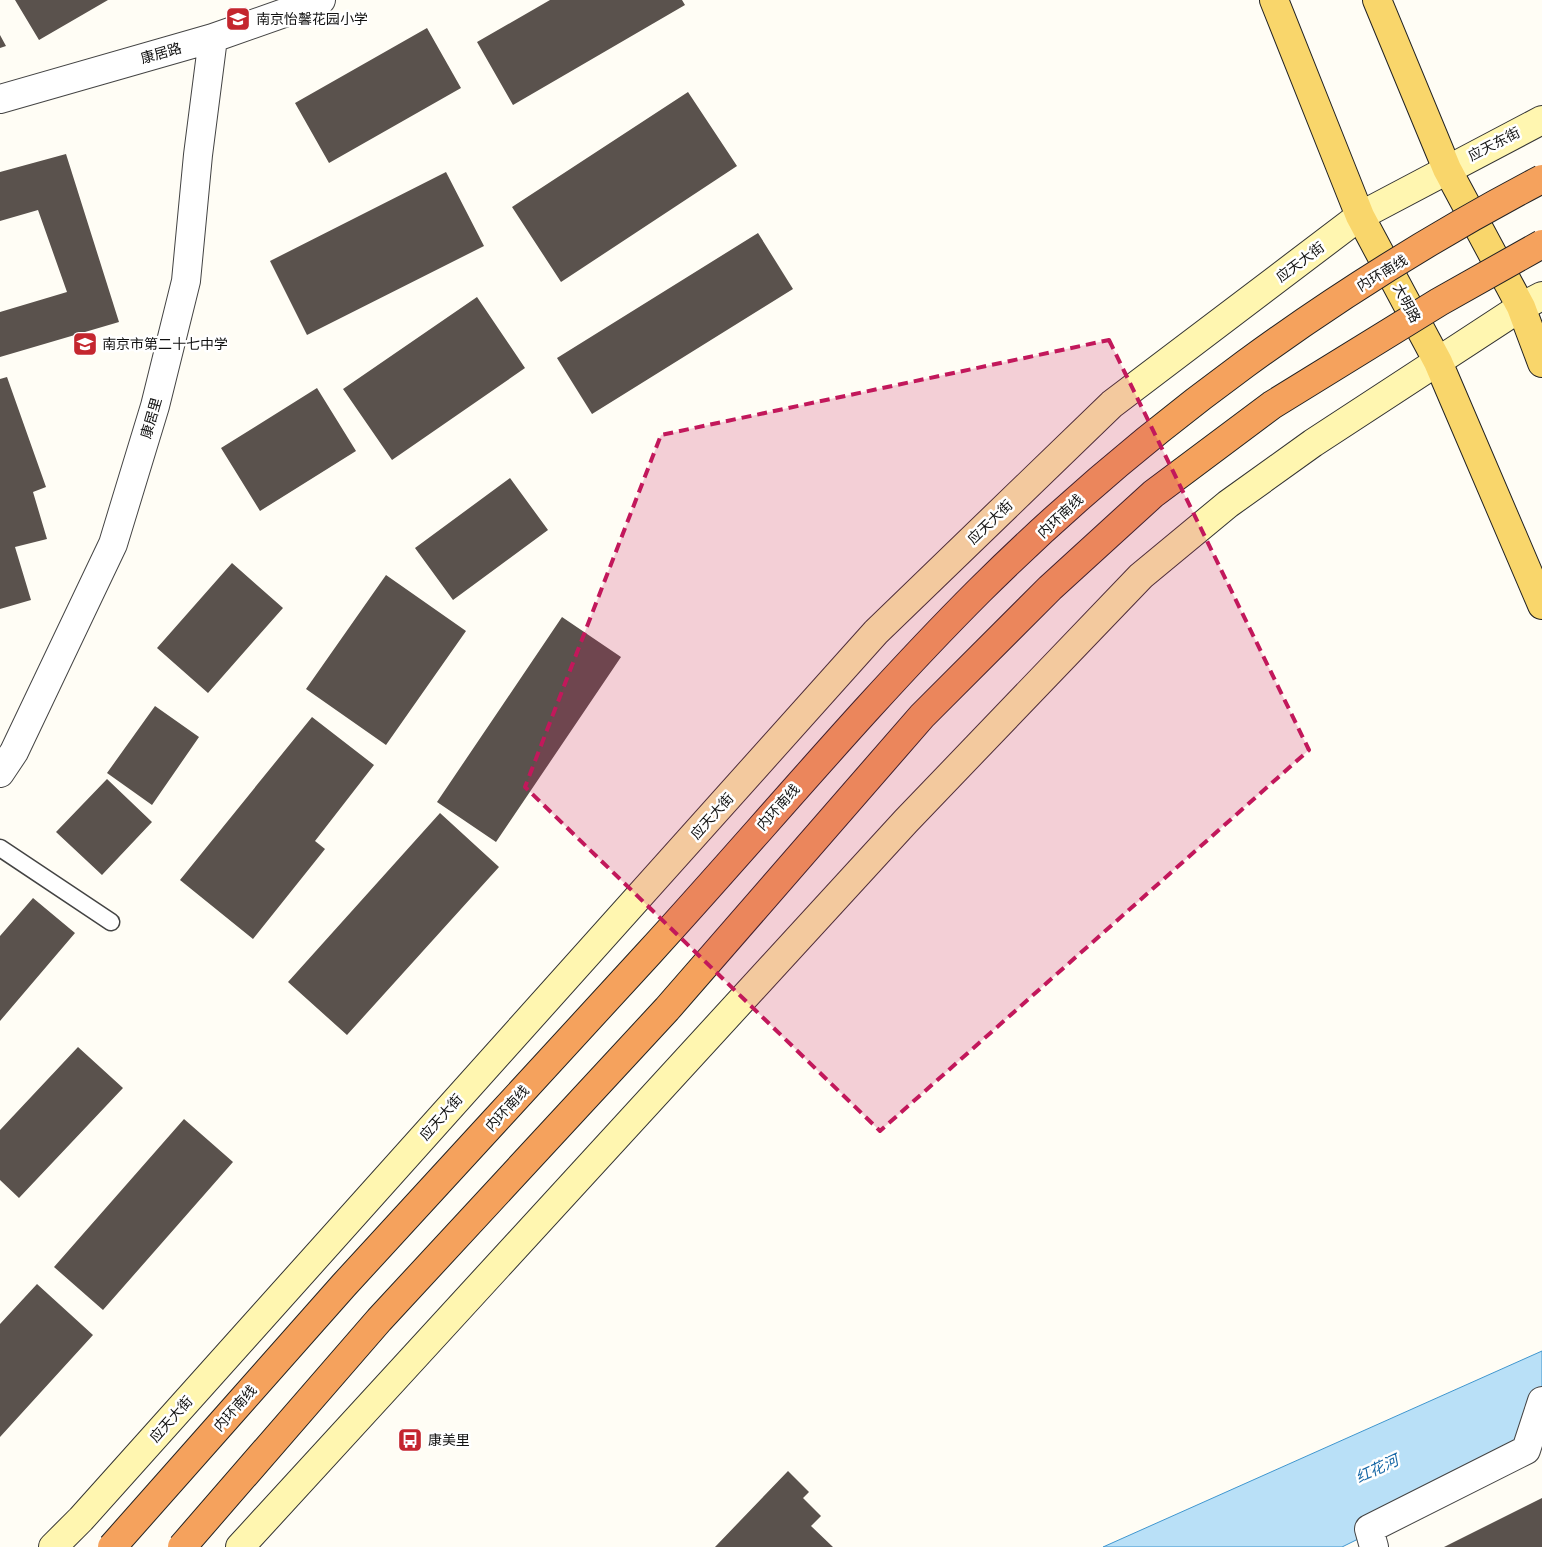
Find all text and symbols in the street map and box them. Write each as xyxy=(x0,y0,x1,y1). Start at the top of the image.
school or university icon: 南京怡馨花园小学 xyxy=(225,6,251,32)
place label: 南京怡馨花园小学 xyxy=(256,11,368,27)
street label: 康居路 xyxy=(139,40,183,66)
street label: 应天东街 xyxy=(1465,124,1523,164)
street label: 应天大街 xyxy=(1273,239,1327,285)
street label: 内环南线 xyxy=(1354,252,1410,294)
street label: 大明路 xyxy=(1390,281,1424,325)
school or university icon: 南京市第二十七中学 xyxy=(72,331,98,357)
place label: 南京市第二十七中学 xyxy=(102,336,228,352)
street label: 康居里 xyxy=(138,396,164,440)
street label: 内环南线 xyxy=(1034,491,1086,541)
street label: 应天大街 xyxy=(964,497,1016,547)
street label: 内环南线 xyxy=(753,781,803,833)
street label: 应天大街 xyxy=(687,790,737,842)
street label: 内环南线 xyxy=(482,1082,532,1134)
street label: 应天大街 xyxy=(416,1091,466,1143)
street label: 内环南线 xyxy=(210,1382,260,1434)
street label: 应天大街 xyxy=(146,1393,196,1445)
bus stop icon: 康美里 xyxy=(397,1427,423,1453)
place label: 康美里 xyxy=(428,1432,470,1448)
water label: 红花河 xyxy=(1353,1450,1404,1487)

